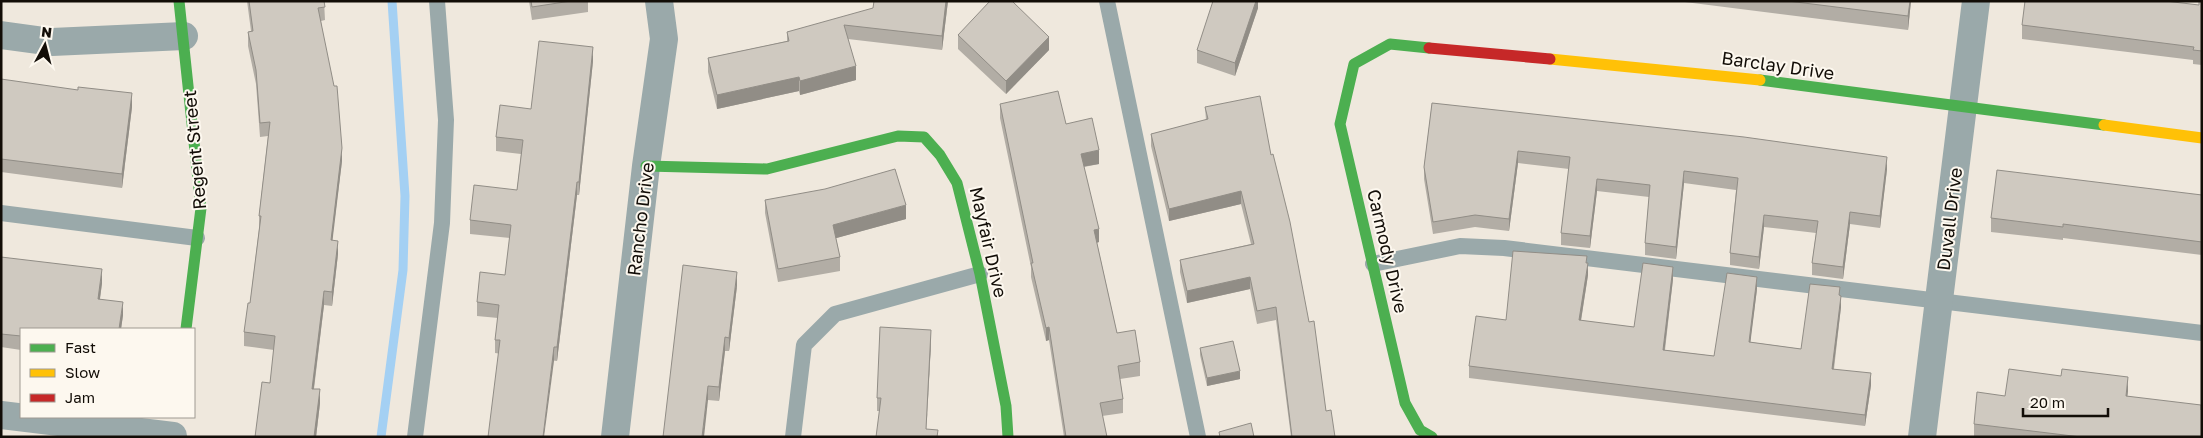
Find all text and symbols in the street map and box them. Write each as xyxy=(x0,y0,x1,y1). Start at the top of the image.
north arrow xyxy=(20,20,70,70)
text: N xyxy=(40,23,53,41)
street label: Barclay Drive xyxy=(1720,46,1836,84)
street label: Regent Street xyxy=(178,89,210,211)
street label: Rancho Drive xyxy=(622,161,658,277)
street label: Duvall Drive xyxy=(1932,166,1966,272)
street label: Mayfair Drive xyxy=(966,184,1012,300)
street label: Carmody Drive xyxy=(1363,187,1413,315)
legend xyxy=(20,328,195,418)
text: Fast xyxy=(65,338,96,356)
text: Slow xyxy=(65,363,100,381)
scale bar xyxy=(2023,386,2108,418)
text: Jam xyxy=(65,388,95,406)
text: 20 m xyxy=(2030,393,2065,411)

